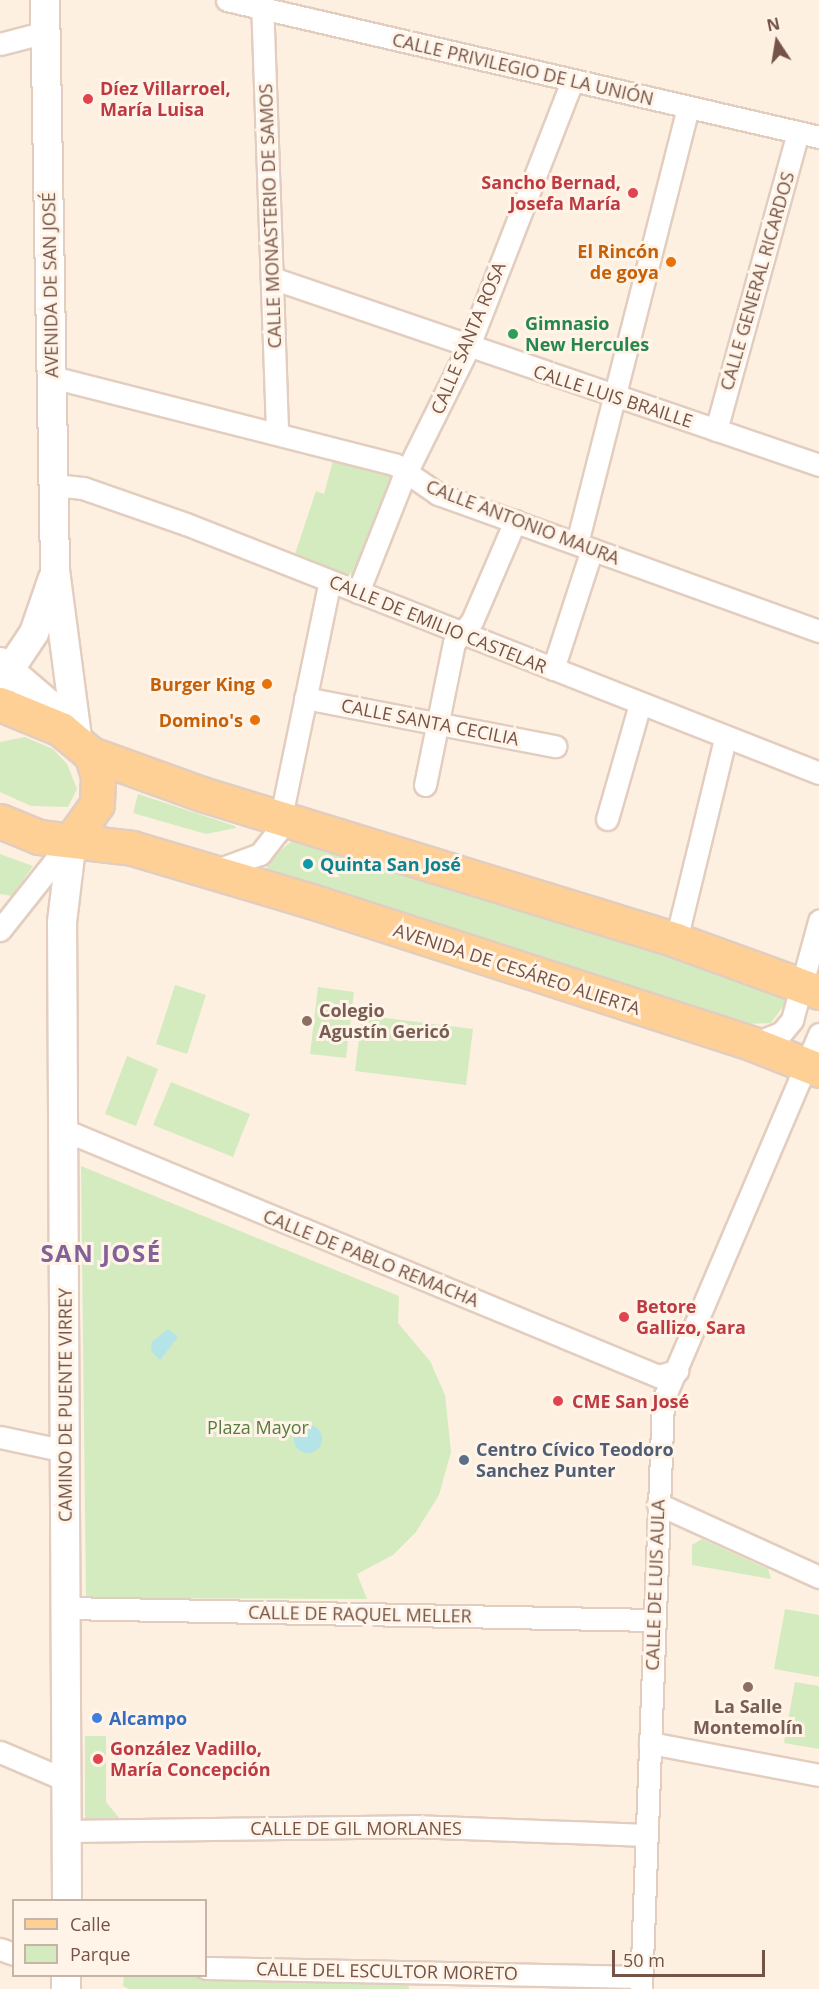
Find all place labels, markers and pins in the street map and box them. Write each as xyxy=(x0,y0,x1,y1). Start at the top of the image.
place label: Díez Villarroel, María Luisa xyxy=(100,78,231,121)
marker: Díez Villarroel, María Luisa xyxy=(81,92,95,106)
place label: Sancho Bernad, Josefa María xyxy=(481,172,621,214)
marker: Sancho Bernad, Josefa María xyxy=(626,186,640,200)
place label: El Rincón de goya xyxy=(577,241,659,284)
marker: El Rincón de goya xyxy=(664,255,678,269)
place label: Gimnasio New Hercules xyxy=(525,313,649,356)
marker: Gimnasio New Hercules xyxy=(506,327,520,341)
place label: Burger King xyxy=(150,673,255,695)
marker: Burger King xyxy=(260,677,274,691)
place label: Domino's xyxy=(159,709,243,731)
marker: Domino's xyxy=(248,713,262,727)
place label: Quinta San José xyxy=(320,853,461,875)
marker: Quinta San José xyxy=(301,857,315,871)
place label: Colegio Agustín Gericó xyxy=(319,1000,450,1042)
marker: Colegio Agustín Gericó xyxy=(300,1014,314,1028)
place label: Betore Gallizo, Sara xyxy=(636,1296,746,1338)
marker: Betore Gallizo, Sara xyxy=(617,1310,631,1324)
place label: CME San José xyxy=(572,1390,689,1412)
marker: CME San José xyxy=(549,1392,567,1410)
place label: Centro Cívico Teodoro Sanchez Punter xyxy=(476,1439,674,1482)
marker: Centro Cívico Teodoro Sanchez Punter xyxy=(457,1453,471,1467)
marker: La Salle Montemolín xyxy=(741,1680,755,1694)
place label: La Salle Montemolín xyxy=(693,1696,803,1738)
place label: Alcampo xyxy=(109,1707,187,1729)
marker: Alcampo xyxy=(90,1711,104,1725)
place label: González Vadillo, María Concepción xyxy=(110,1738,271,1780)
marker: González Vadillo, María Concepción xyxy=(91,1752,105,1766)

